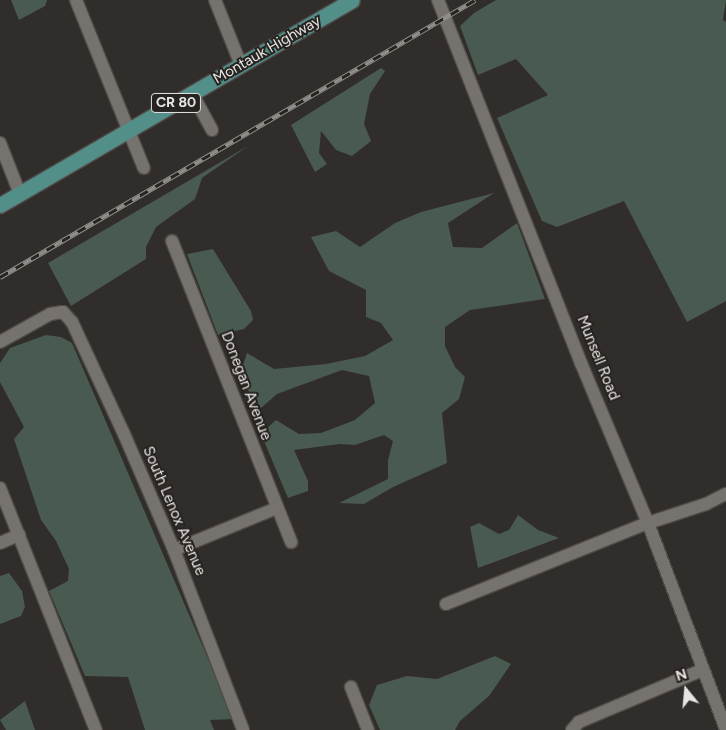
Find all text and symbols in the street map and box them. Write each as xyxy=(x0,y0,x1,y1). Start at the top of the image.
street label: Montauk Highway xyxy=(210,12,324,88)
road number: CR 80 xyxy=(150,92,202,115)
street label: Munsell Road xyxy=(573,313,623,403)
street label: Donegan Avenue xyxy=(217,329,275,443)
street label: South Lenox Avenue xyxy=(139,444,209,578)
north arrow xyxy=(661,665,711,715)
text: N xyxy=(674,665,689,685)

